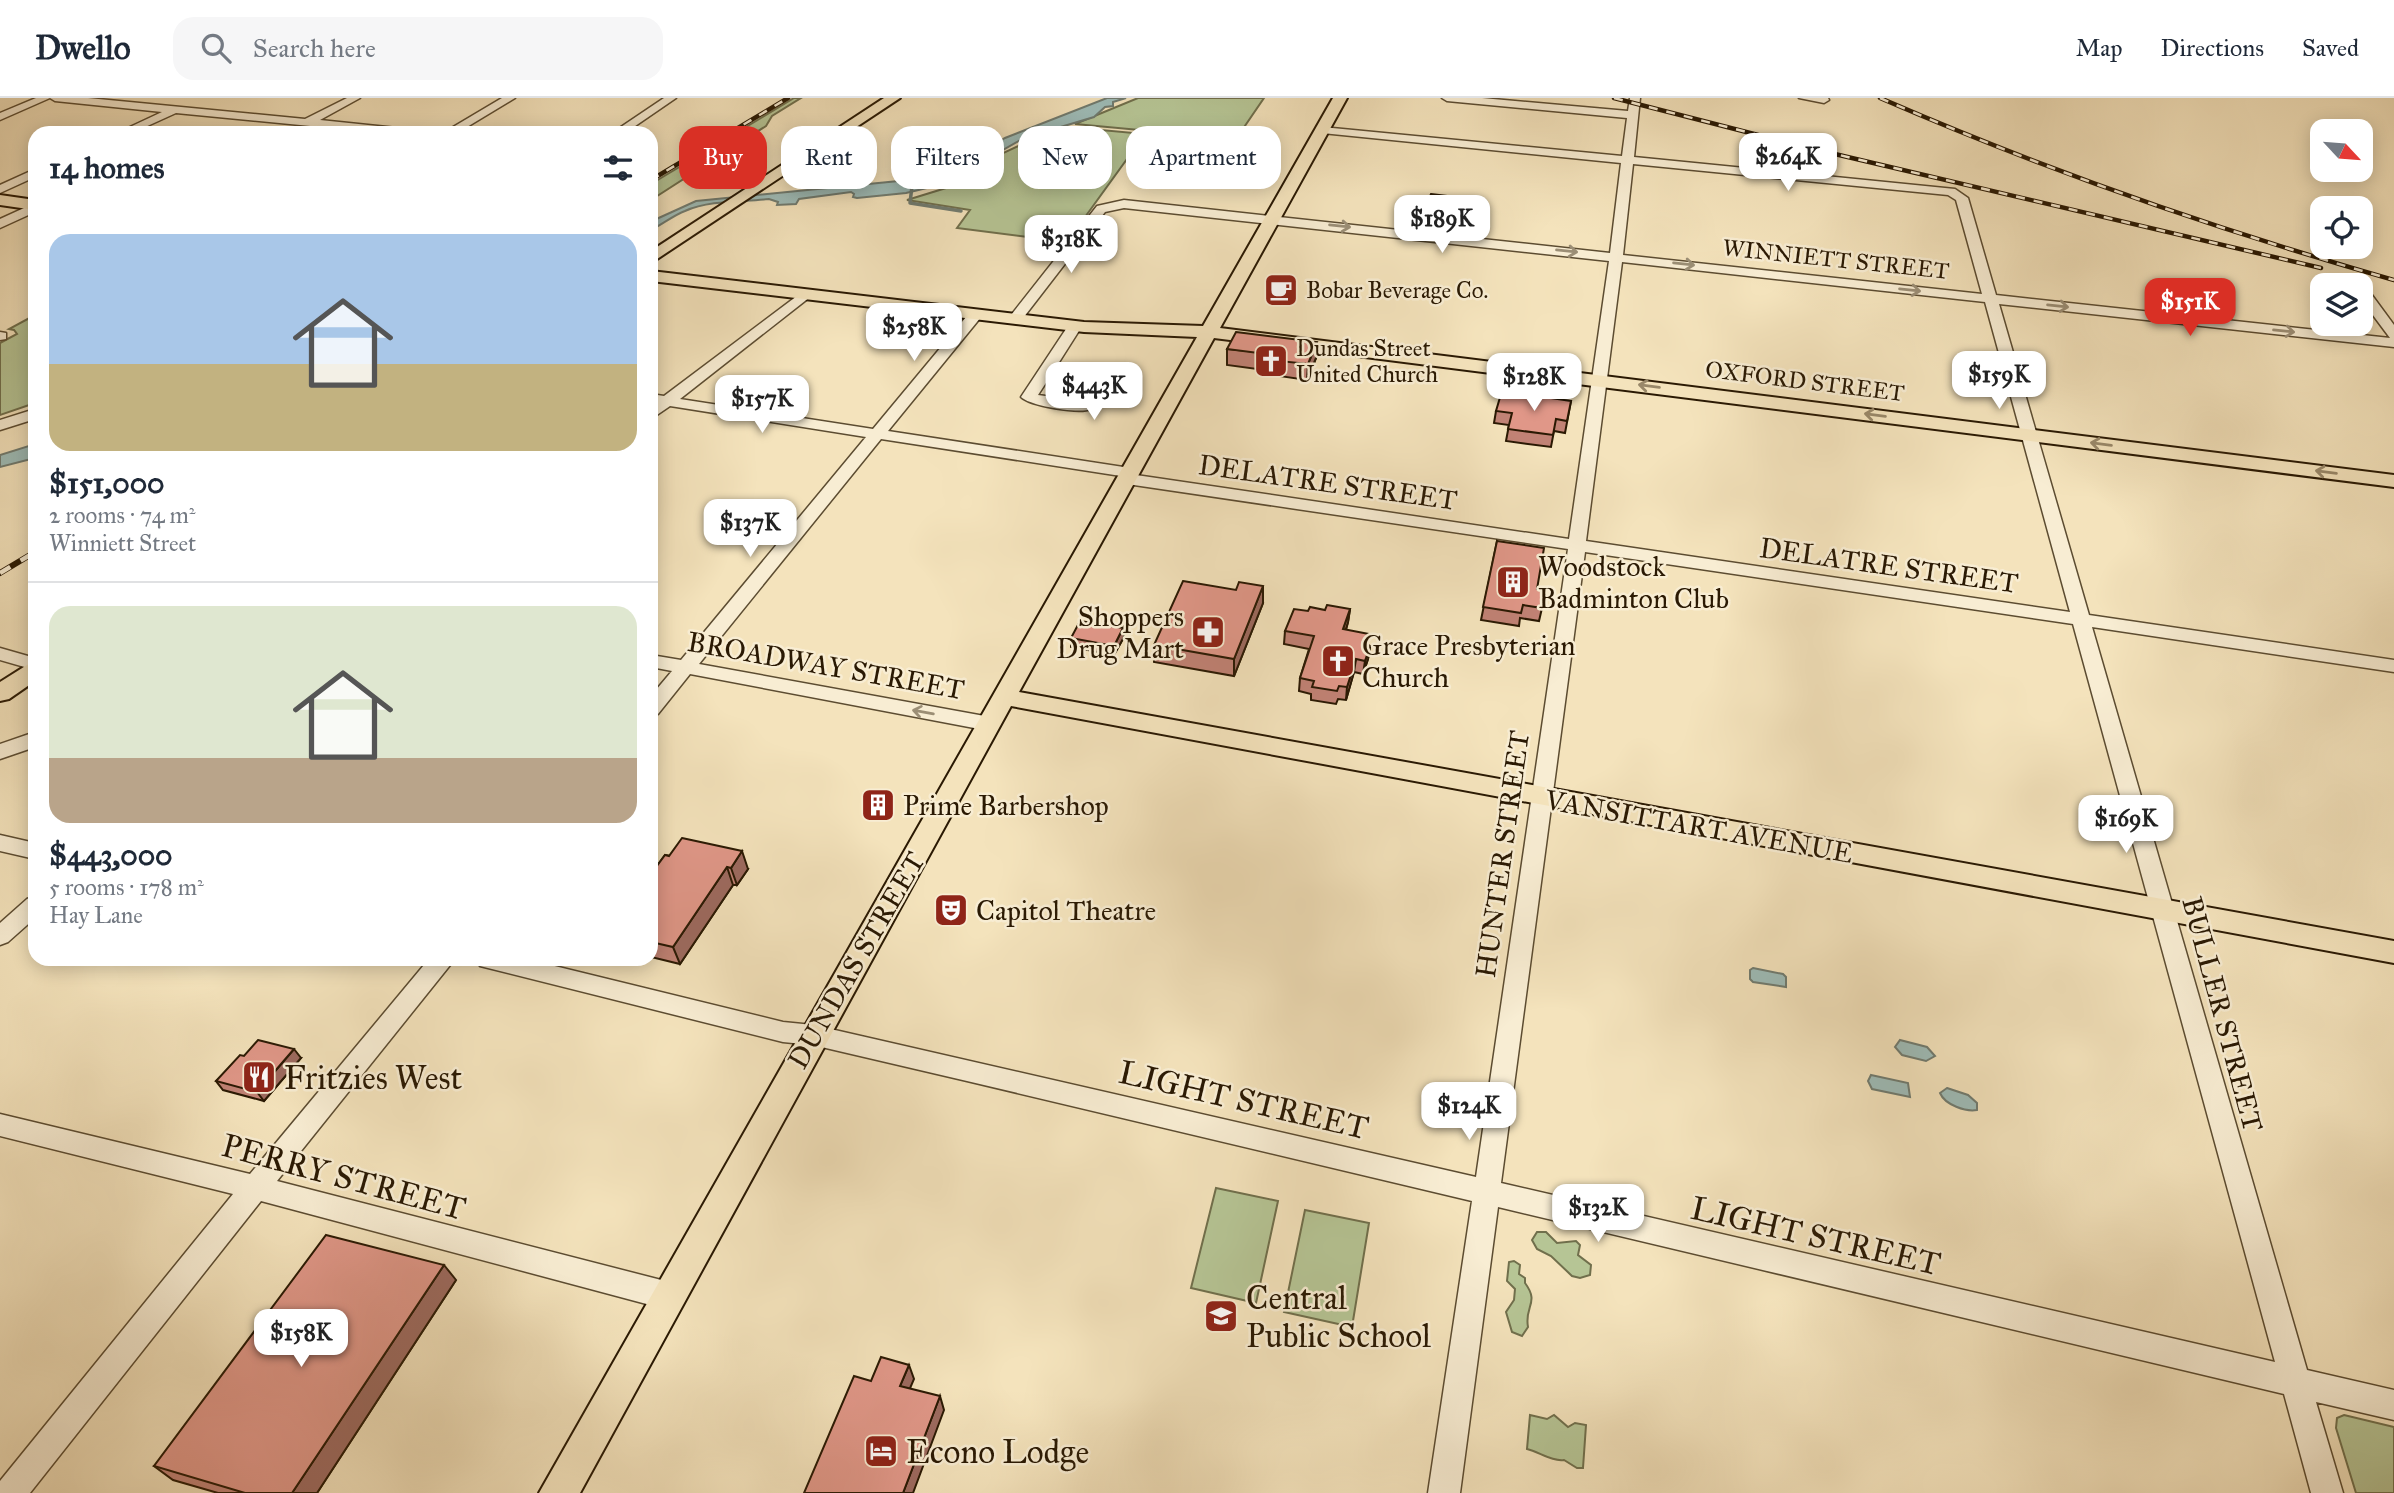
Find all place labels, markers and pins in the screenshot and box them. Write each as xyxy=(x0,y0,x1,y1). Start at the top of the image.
pin: $264K xyxy=(1739,134,1837,193)
pin: $189K xyxy=(1393,195,1491,255)
pin: $318K xyxy=(1022,216,1120,275)
cafe icon: Bobar Beverage Co. xyxy=(1262,271,1300,309)
place label: Bobar Beverage Co. xyxy=(1306,276,1488,305)
pin: $151K xyxy=(2141,278,2239,338)
pin: $258K xyxy=(865,303,963,363)
place label: Dundas Street United Church xyxy=(1296,334,1438,388)
church icon: Dundas Street United Church xyxy=(1252,342,1290,380)
pin: $159K xyxy=(1950,352,2048,411)
pin: $128K xyxy=(1485,354,1583,413)
pin: $443K xyxy=(1045,362,1143,422)
pin: $157K xyxy=(713,376,811,435)
pin: $137K xyxy=(701,500,799,559)
place label: Woodstock Badminton Club xyxy=(1538,549,1729,616)
building icon: Woodstock Badminton Club xyxy=(1494,563,1532,601)
place label: Shoppers Drug Mart xyxy=(1056,599,1184,666)
pharmacy icon: Shoppers Drug Mart xyxy=(1189,613,1227,651)
place label: Grace Presbyterian Church xyxy=(1362,628,1575,695)
church icon: Grace Presbyterian Church xyxy=(1319,642,1357,680)
building icon: Prime Barbershop xyxy=(859,786,897,824)
place label: Prime Barbershop xyxy=(903,788,1109,823)
pin: $169K xyxy=(2077,796,2175,855)
theatre icon: Capitol Theatre xyxy=(932,891,970,929)
place label: Capitol Theatre xyxy=(976,893,1156,928)
restaurant icon: Fritzies West xyxy=(240,1058,278,1096)
place label: Fritzies West xyxy=(284,1058,463,1098)
pin: $124K xyxy=(1420,1082,1518,1142)
pin: $132K xyxy=(1549,1184,1647,1244)
place label: Central Public School xyxy=(1246,1278,1431,1356)
school or university icon: Central Public School xyxy=(1202,1297,1240,1335)
pin: $158K xyxy=(252,1310,350,1369)
hotel icon: Econo Lodge xyxy=(862,1432,900,1470)
place label: Econo Lodge xyxy=(906,1432,1089,1472)

